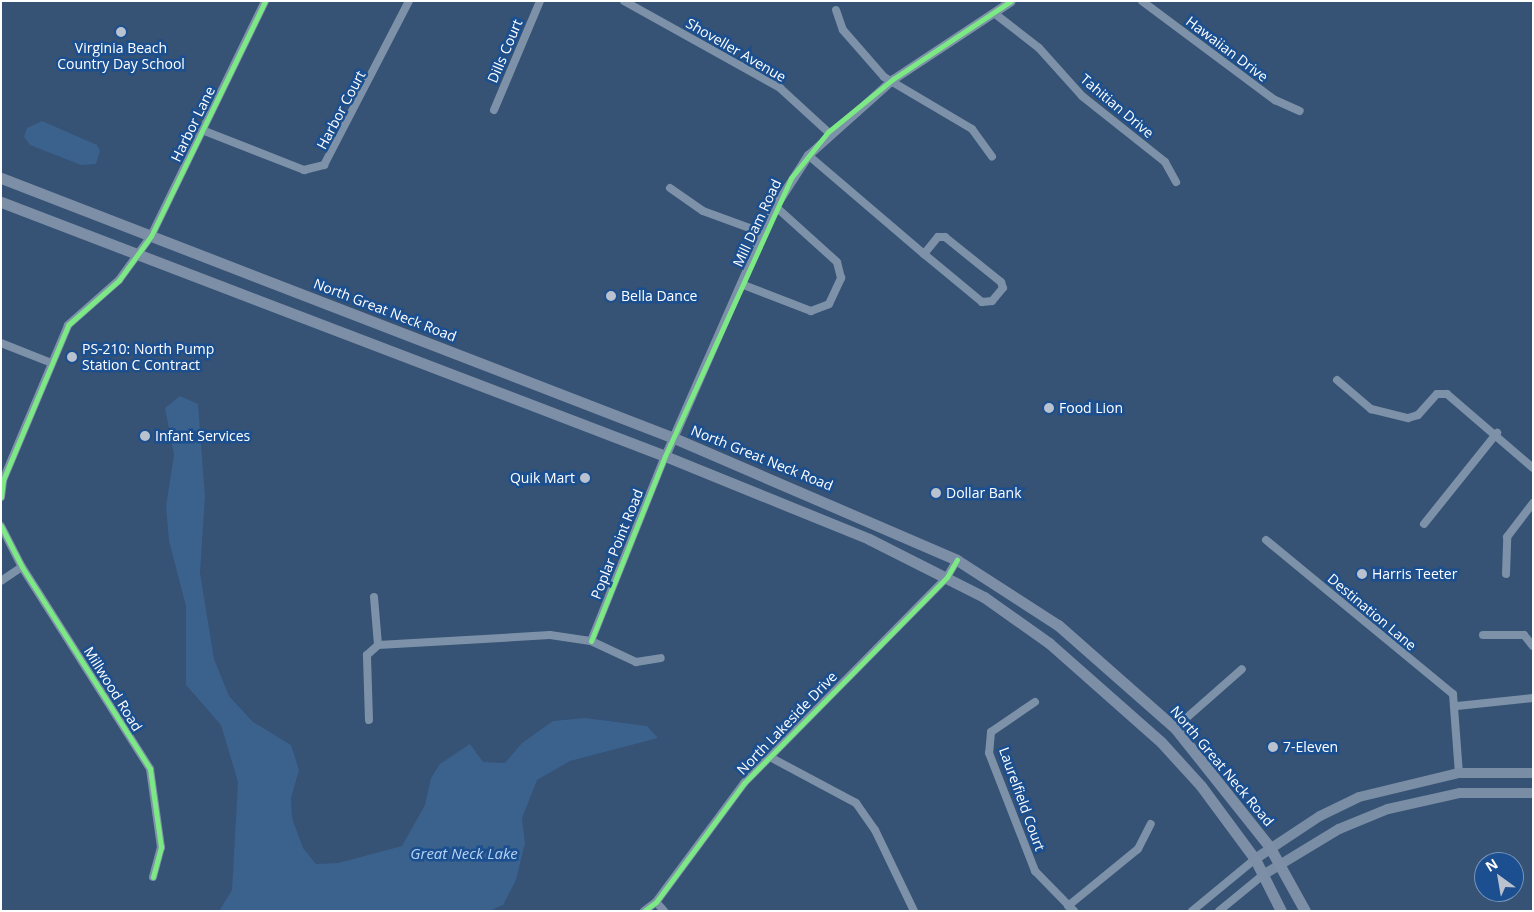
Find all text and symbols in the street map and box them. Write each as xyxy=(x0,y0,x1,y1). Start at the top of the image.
street label: Hawaiian Drive xyxy=(1183,13,1271,85)
street label: Shoveller Avenue xyxy=(683,15,789,85)
street label: Dills Court xyxy=(484,17,526,85)
marker: Virginia Beach Country Day School xyxy=(115,26,127,38)
place label: Virginia Beach Country Day School xyxy=(57,40,185,72)
street label: Harbor Court xyxy=(313,68,369,152)
street label: Tahitian Drive xyxy=(1077,71,1157,141)
street label: Harbor Lane xyxy=(168,84,218,164)
street label: Mill Dam Road xyxy=(729,177,785,269)
street label: North Great Neck Road xyxy=(311,275,459,345)
place label: Bella Dance xyxy=(621,288,697,304)
marker: Bella Dance xyxy=(605,290,617,302)
place label: PS-210: North Pump Station C Contract xyxy=(82,341,214,374)
marker: PS-210: North Pump Station C Contract xyxy=(66,351,78,363)
place label: Food Lion xyxy=(1059,400,1123,416)
marker: Food Lion xyxy=(1043,402,1055,414)
street label: North Great Neck Road xyxy=(689,422,835,494)
place label: Infant Services xyxy=(155,428,250,444)
marker: Infant Services xyxy=(139,430,151,442)
place label: Quik Mart xyxy=(510,470,575,486)
marker: Quik Mart xyxy=(579,472,591,484)
place label: Dollar Bank xyxy=(946,485,1022,501)
street label: Poplar Point Road xyxy=(587,487,647,601)
marker: Dollar Bank xyxy=(930,487,942,499)
place label: Harris Teeter xyxy=(1372,566,1457,582)
marker: Harris Teeter xyxy=(1356,568,1368,580)
street label: Destination Lane xyxy=(1324,570,1420,654)
street label: Millwood Road xyxy=(80,644,146,734)
street label: North Lakeside Drive xyxy=(733,668,841,778)
street label: North Great Neck Road xyxy=(1167,703,1277,829)
place label: 7-Eleven xyxy=(1283,739,1338,755)
marker: 7-Eleven xyxy=(1267,741,1279,753)
street label: Laurelfield Court xyxy=(995,745,1049,853)
water label: Great Neck Lake xyxy=(410,845,518,863)
north arrow xyxy=(1474,852,1524,902)
text: N xyxy=(1481,854,1501,876)

